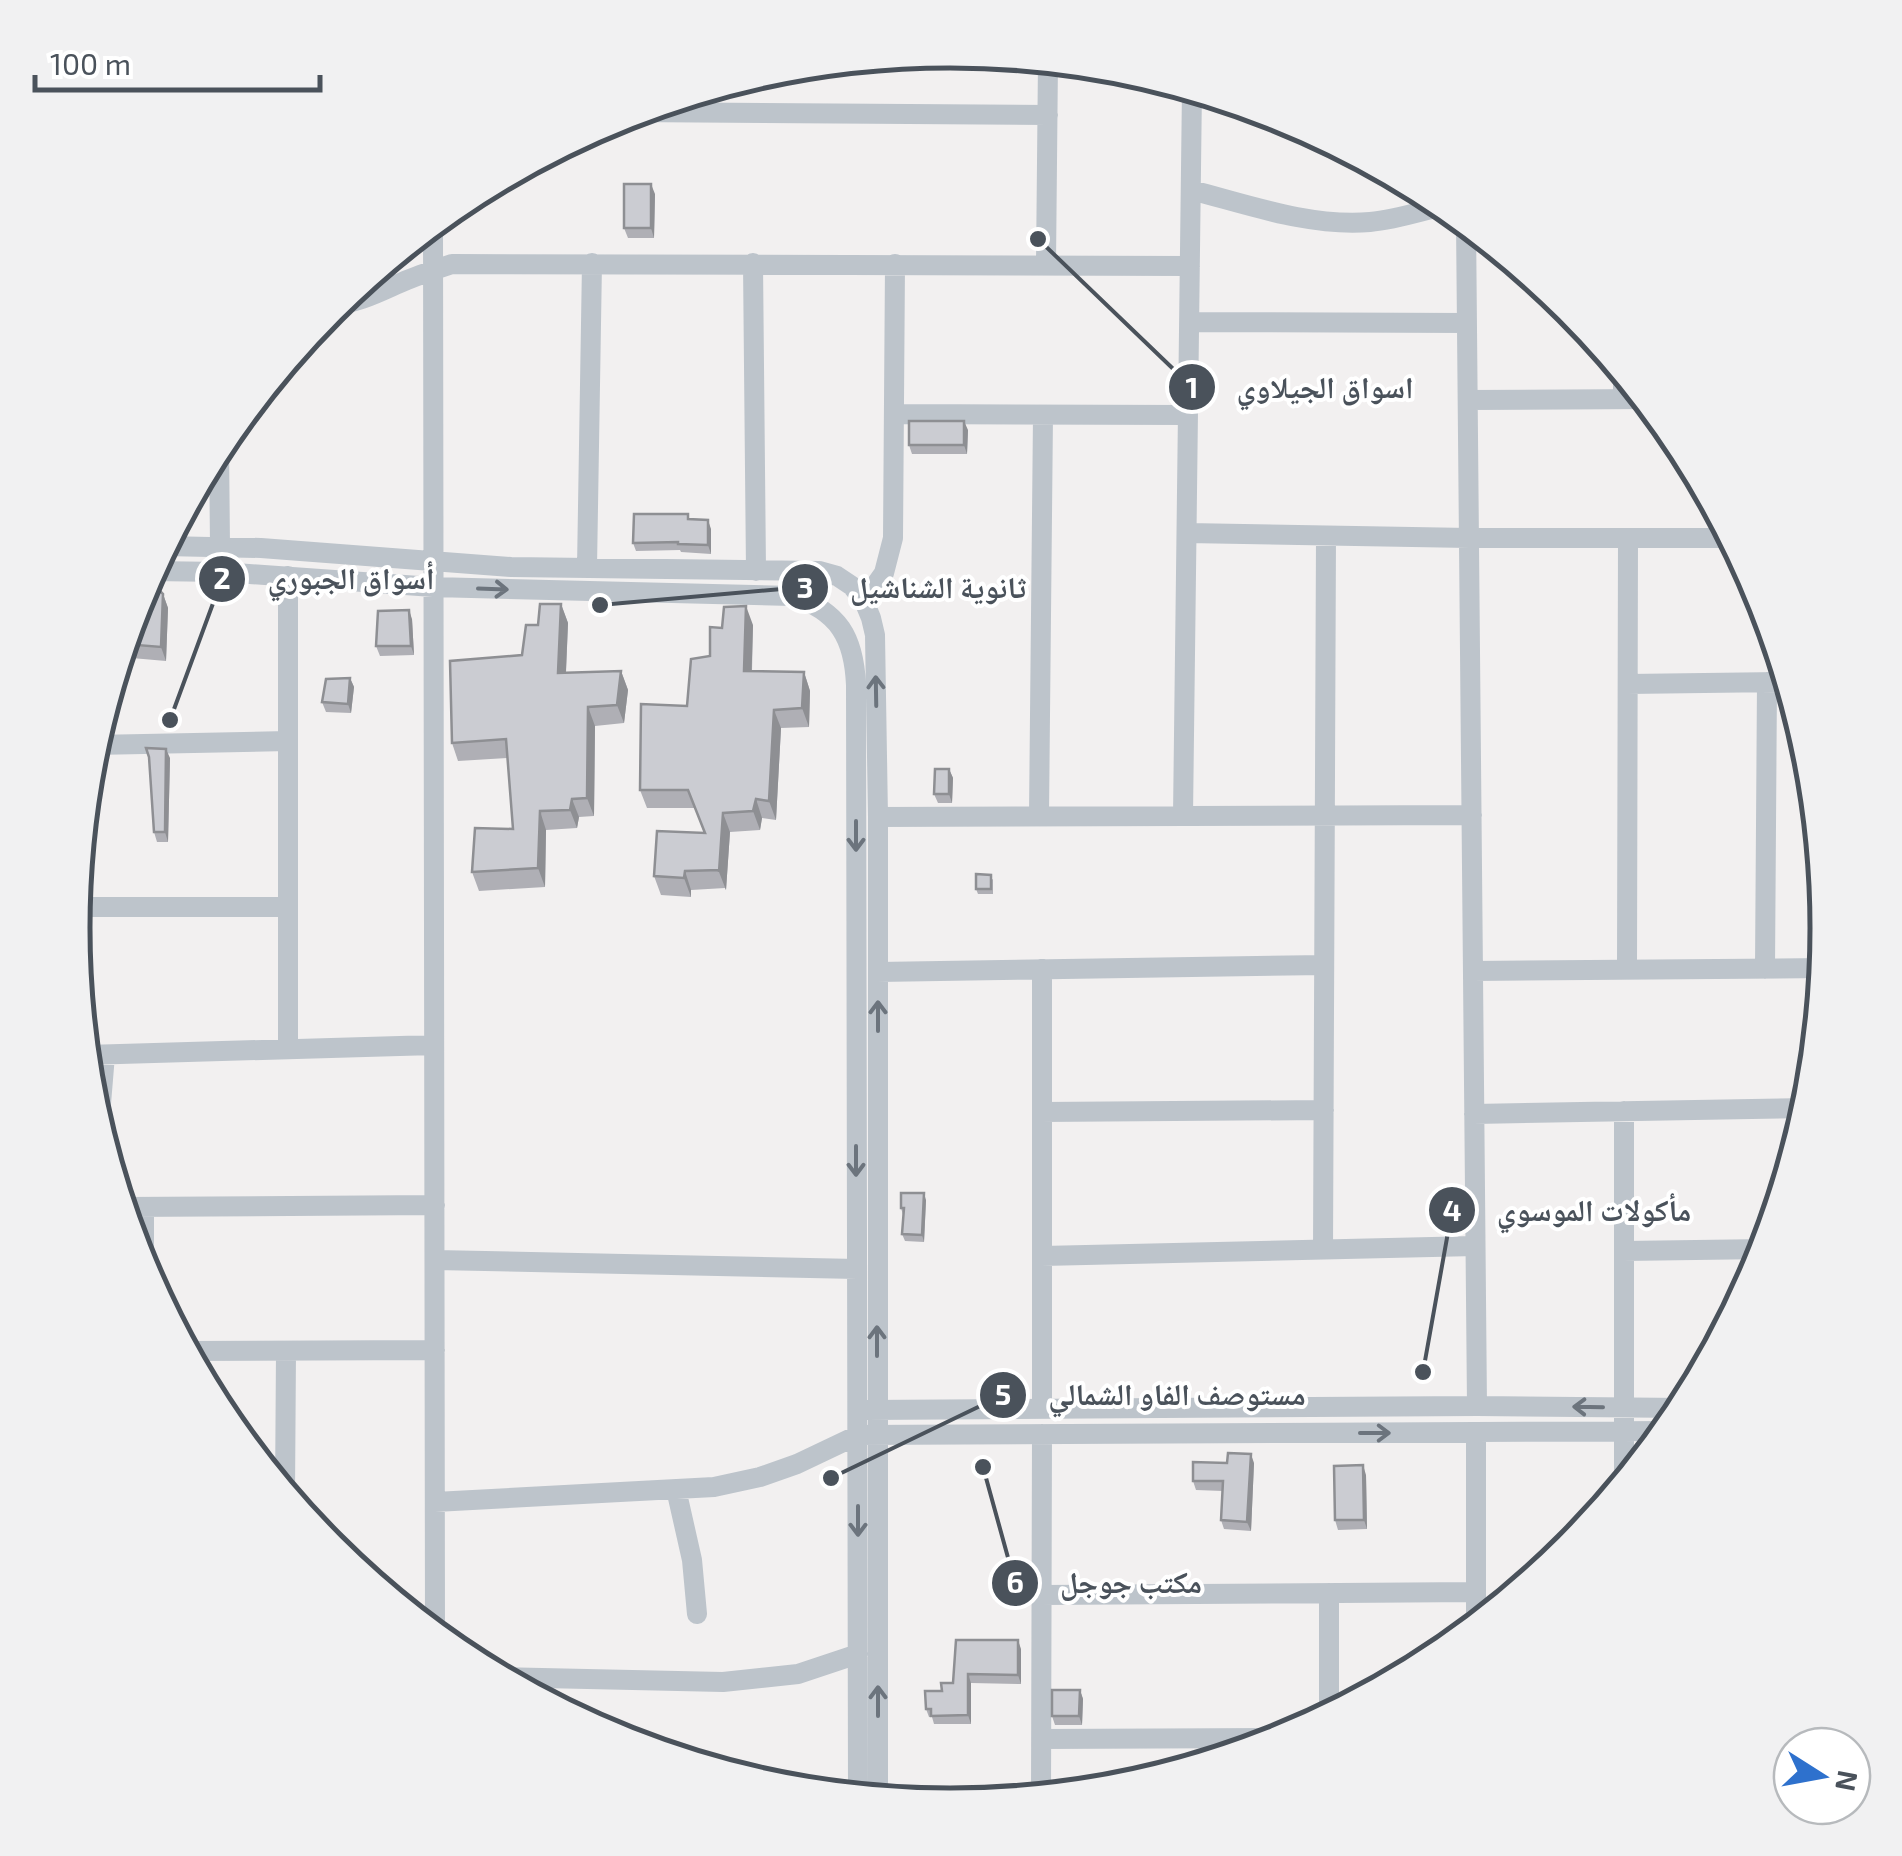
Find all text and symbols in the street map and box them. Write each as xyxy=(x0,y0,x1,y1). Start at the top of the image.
scale bar xyxy=(35,30,320,92)
text: 100 m xyxy=(50,45,131,81)
callout: اسواق الجيلاوي xyxy=(1167,357,1434,417)
text: 1 xyxy=(1186,368,1198,404)
text: اسواق الجيلاوي xyxy=(1236,368,1414,411)
callout: أسواق الجبوري xyxy=(197,549,454,609)
callout: ثانوية الشناشيل xyxy=(780,557,1046,617)
text: 2 xyxy=(213,559,231,595)
text: أسواق الجبوري xyxy=(267,559,435,602)
text: 3 xyxy=(796,568,814,604)
text: ثانوية الشناشيل xyxy=(850,568,1027,606)
one-way arrow xyxy=(477,580,509,599)
one-way arrow xyxy=(866,676,885,708)
one-way arrow xyxy=(846,818,866,851)
one-way arrow xyxy=(868,1001,888,1034)
one-way arrow xyxy=(846,1144,866,1176)
callout: مأكولات الموسوي xyxy=(1427,1180,1712,1240)
text: 4 xyxy=(1442,1191,1462,1227)
text: مأكولات الموسوي xyxy=(1497,1191,1691,1234)
one-way arrow xyxy=(868,1326,887,1358)
callout: مستوصف الفاو الشمالي xyxy=(978,1365,1326,1425)
text: 5 xyxy=(995,1375,1011,1411)
text: مستوصف الفاو الشمالي xyxy=(1048,1375,1306,1418)
one-way arrow xyxy=(1572,1398,1604,1416)
one-way arrow xyxy=(1358,1424,1391,1442)
one-way arrow xyxy=(848,1504,868,1536)
callout: مكتب جوجل xyxy=(990,1553,1222,1613)
text: 6 xyxy=(1006,1563,1024,1599)
text: مكتب جوجل xyxy=(1060,1563,1202,1601)
one-way arrow xyxy=(868,1686,888,1718)
north arrow xyxy=(1772,1726,1872,1826)
text: N xyxy=(1829,1768,1866,1794)

